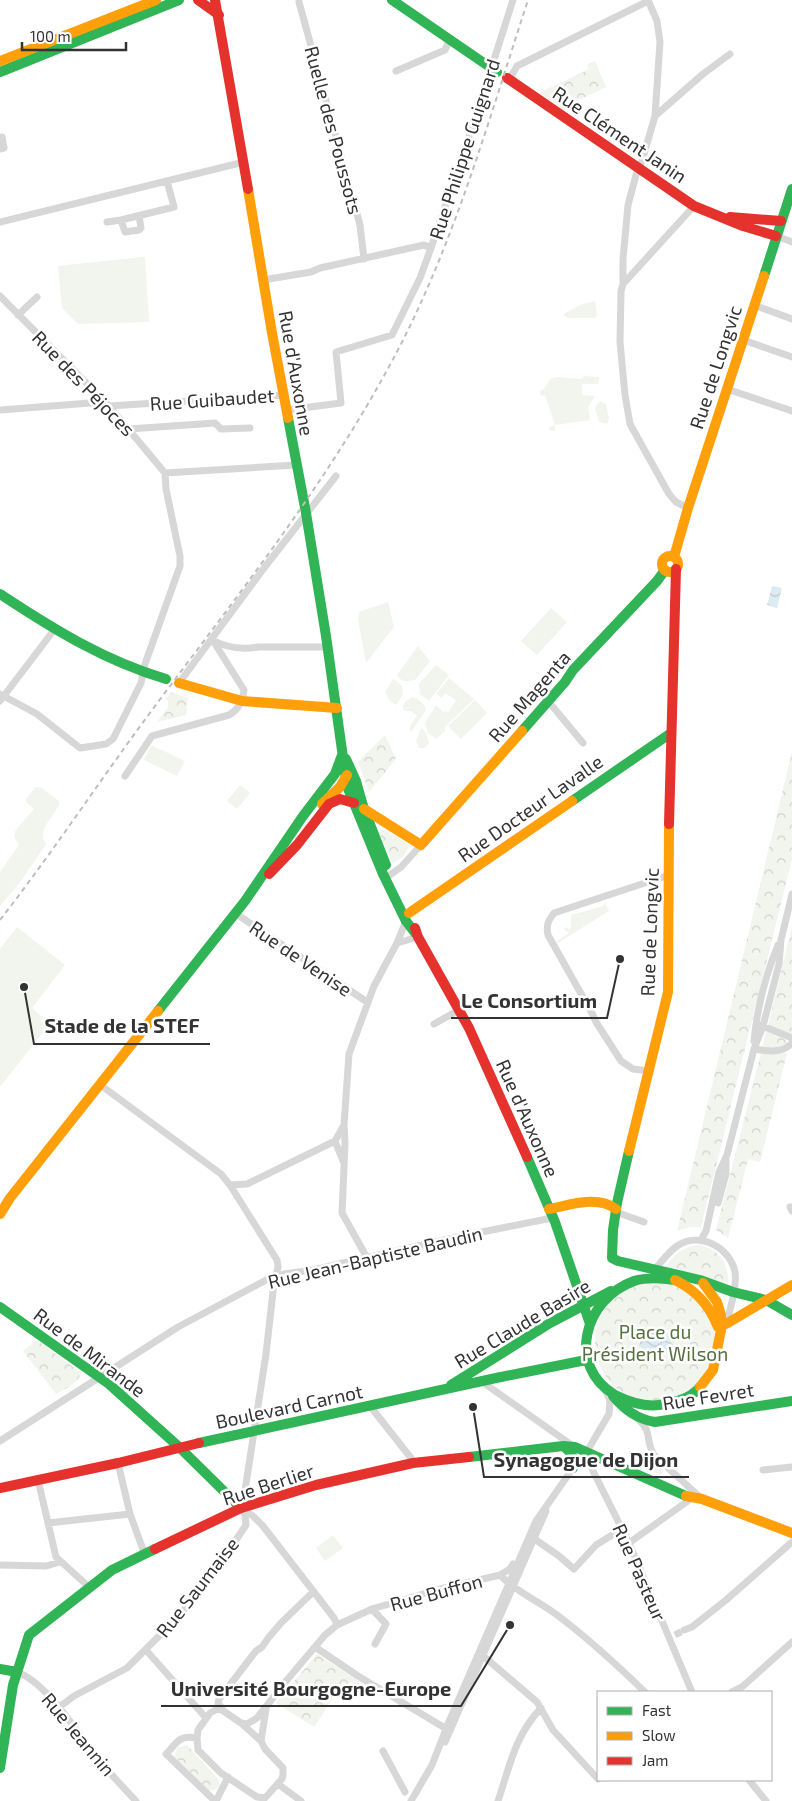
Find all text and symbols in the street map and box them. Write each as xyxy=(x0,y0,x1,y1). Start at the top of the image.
scale bar xyxy=(22,20,126,52)
text: 100 m xyxy=(30,27,71,45)
street label: Ruelle des Poussots xyxy=(300,43,368,217)
street label: Rue Philippe Guignard xyxy=(424,56,504,242)
street label: Rue Clément Janin xyxy=(549,81,691,187)
street label: Rue de Longvic xyxy=(684,302,746,432)
street label: Rue d'Auxonne xyxy=(275,309,319,437)
street label: Rue des Péjoces xyxy=(28,325,140,441)
street label: Rue Guibaudet xyxy=(149,383,275,415)
street label: Rue Magenta xyxy=(483,646,575,746)
street label: Rue Docteur Lavalle xyxy=(453,749,607,867)
street label: Rue de Longvic xyxy=(635,867,663,997)
street label: Rue de Venise xyxy=(245,915,357,1001)
callout: Le Consortium xyxy=(451,983,607,1018)
text: Le Consortium xyxy=(461,988,597,1012)
callout: Stade de la STEF xyxy=(34,1009,210,1044)
text: Stade de la STEF xyxy=(44,1013,200,1037)
street label: Rue d'Auxonne xyxy=(492,1055,564,1181)
street label: Rue Jean-Baptiste Baudin xyxy=(265,1221,485,1293)
street label: Rue Claude Basire xyxy=(450,1273,594,1373)
street label: Rue de Mirande xyxy=(30,1303,150,1401)
park label: Place du Président Wilson xyxy=(582,1320,728,1365)
street label: Rue Fevret xyxy=(661,1377,755,1415)
street label: Boulevard Carnot xyxy=(213,1379,365,1433)
callout: Synagogue de Dijon xyxy=(484,1442,689,1477)
text: Synagogue de Dijon xyxy=(494,1447,678,1472)
street label: Rue Berlier xyxy=(219,1458,317,1510)
street label: Rue Pasteur xyxy=(608,1520,672,1625)
street label: Rue Saumaise xyxy=(151,1532,243,1642)
street label: Rue Buffon xyxy=(387,1569,485,1615)
callout: Université Bourgogne-Europe xyxy=(161,1671,461,1706)
text: Université Bourgogne-Europe xyxy=(171,1676,451,1700)
street label: Rue Jeannin xyxy=(38,1688,120,1780)
legend xyxy=(597,1691,772,1781)
text: Fast xyxy=(642,1701,672,1719)
text: Slow xyxy=(642,1726,676,1744)
text: Jam xyxy=(642,1751,668,1769)

